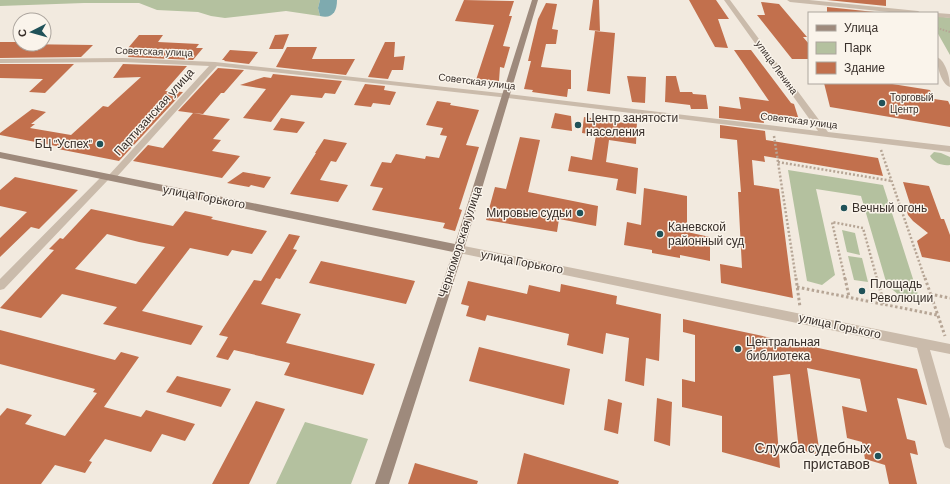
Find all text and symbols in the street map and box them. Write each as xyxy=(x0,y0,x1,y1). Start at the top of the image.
north arrow xyxy=(12,12,52,52)
legend xyxy=(808,12,938,84)
text: Улица xyxy=(844,20,878,35)
text: С xyxy=(15,28,28,38)
street label: улица Ленина xyxy=(753,38,801,97)
text: Парк xyxy=(844,40,872,55)
street label: Советская улица xyxy=(115,44,193,58)
text: Здание xyxy=(844,60,885,75)
street label: Партизанская улица xyxy=(110,65,197,159)
street label: Советская улица xyxy=(438,70,517,92)
place label: Торговый Центр xyxy=(890,91,934,115)
marker: Торговый Центр xyxy=(877,98,887,108)
street label: Советская улица xyxy=(760,109,839,131)
place label: Центр занятости населения xyxy=(586,110,678,138)
marker: Центр занятости населения xyxy=(573,120,583,130)
place label: БЦ "Успех" xyxy=(35,136,92,151)
marker: БЦ "Успех" xyxy=(95,139,105,149)
street label: улица Горького xyxy=(162,181,247,212)
street label: Черноморская улица xyxy=(434,184,485,299)
place label: Вечный огонь xyxy=(852,200,927,214)
marker: Вечный огонь xyxy=(839,203,849,213)
place label: Мировые судьи xyxy=(486,205,572,220)
marker: Мировые судьи xyxy=(575,208,585,218)
place label: Каневской районный суд xyxy=(668,219,744,248)
marker: Каневской районный суд xyxy=(655,229,665,239)
street label: улица Горького xyxy=(480,246,565,277)
place label: Площадь Революции xyxy=(870,276,933,305)
marker: Площадь Революции xyxy=(857,286,867,296)
street label: улица Горького xyxy=(798,309,883,342)
place label: Центральная библиотека xyxy=(746,334,820,362)
marker: Центральная библиотека xyxy=(733,344,743,354)
place label: Служба судебных приставов xyxy=(755,439,870,472)
marker: Служба судебных приставов xyxy=(873,451,883,461)

